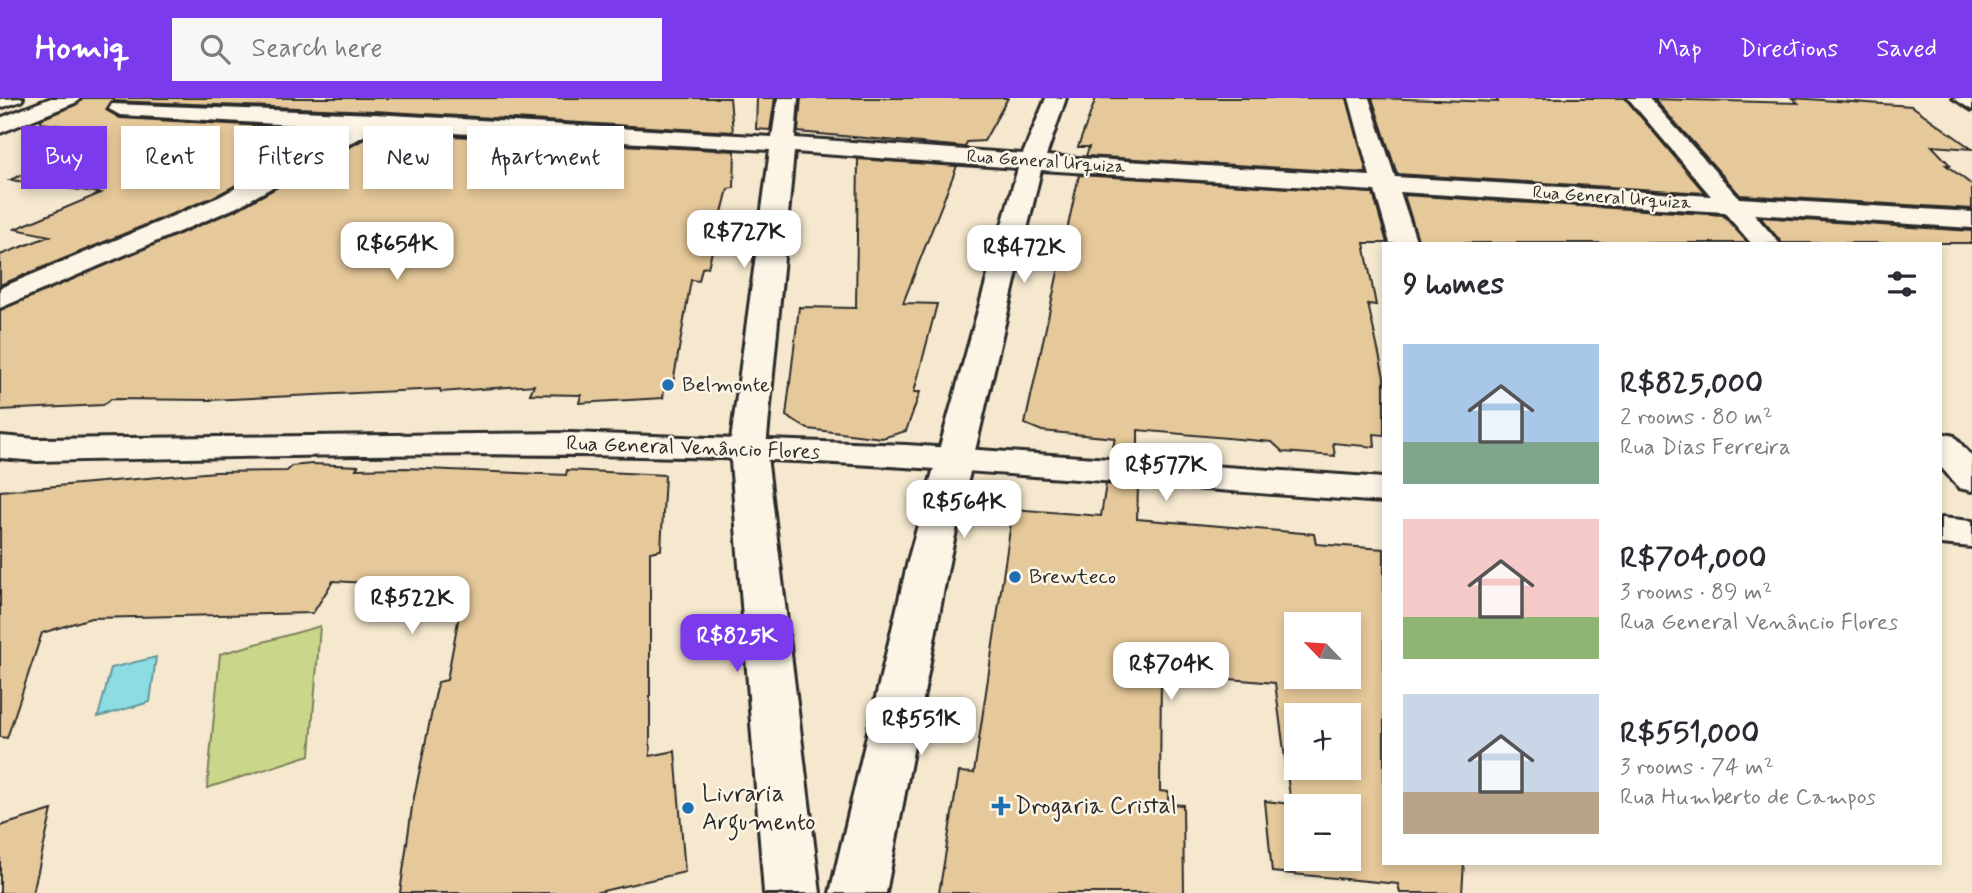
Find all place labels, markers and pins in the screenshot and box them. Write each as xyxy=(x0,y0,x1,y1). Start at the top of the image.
pin: R$727K xyxy=(687,211,801,270)
pin: R$654K xyxy=(340,222,454,282)
pin: R$472K xyxy=(967,226,1081,285)
place label: Belmonte xyxy=(682,371,770,399)
marker: Belmonte xyxy=(660,377,676,393)
pin: R$577K xyxy=(1109,444,1223,503)
pin: R$564K xyxy=(907,480,1021,540)
place label: Brewteco xyxy=(1029,563,1116,591)
marker: Brewteco xyxy=(1007,569,1023,585)
pin: R$522K xyxy=(355,576,469,636)
pin: R$825K xyxy=(680,614,794,674)
pin: R$704K xyxy=(1114,642,1228,702)
pin: R$551K xyxy=(864,698,978,757)
place label: Livraria Argumento xyxy=(702,779,816,841)
place label: Drogaria Cristal xyxy=(1015,791,1177,822)
marker: Drogaria Cristal xyxy=(993,798,1009,814)
marker: Livraria Argumento xyxy=(680,800,696,816)

